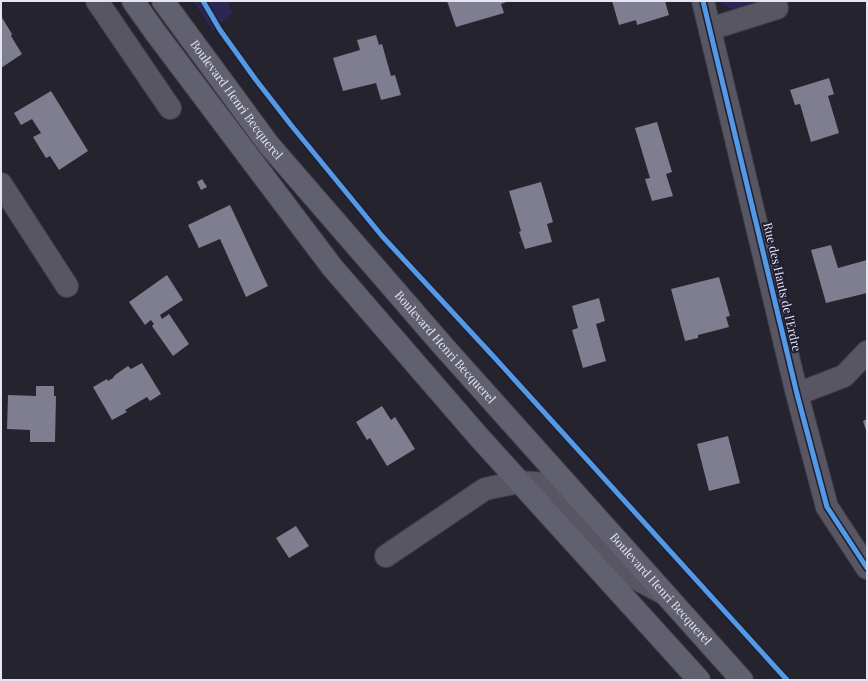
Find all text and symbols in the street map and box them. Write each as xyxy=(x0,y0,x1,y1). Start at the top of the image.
street label: Boulevard Henri Becquerel xyxy=(187,36,287,163)
street label: Rue des Hauts de l'Erdre xyxy=(760,221,806,353)
street label: Boulevard Henri Becquerel xyxy=(392,287,500,407)
street label: Boulevard Henri Becquerel xyxy=(607,529,716,648)

